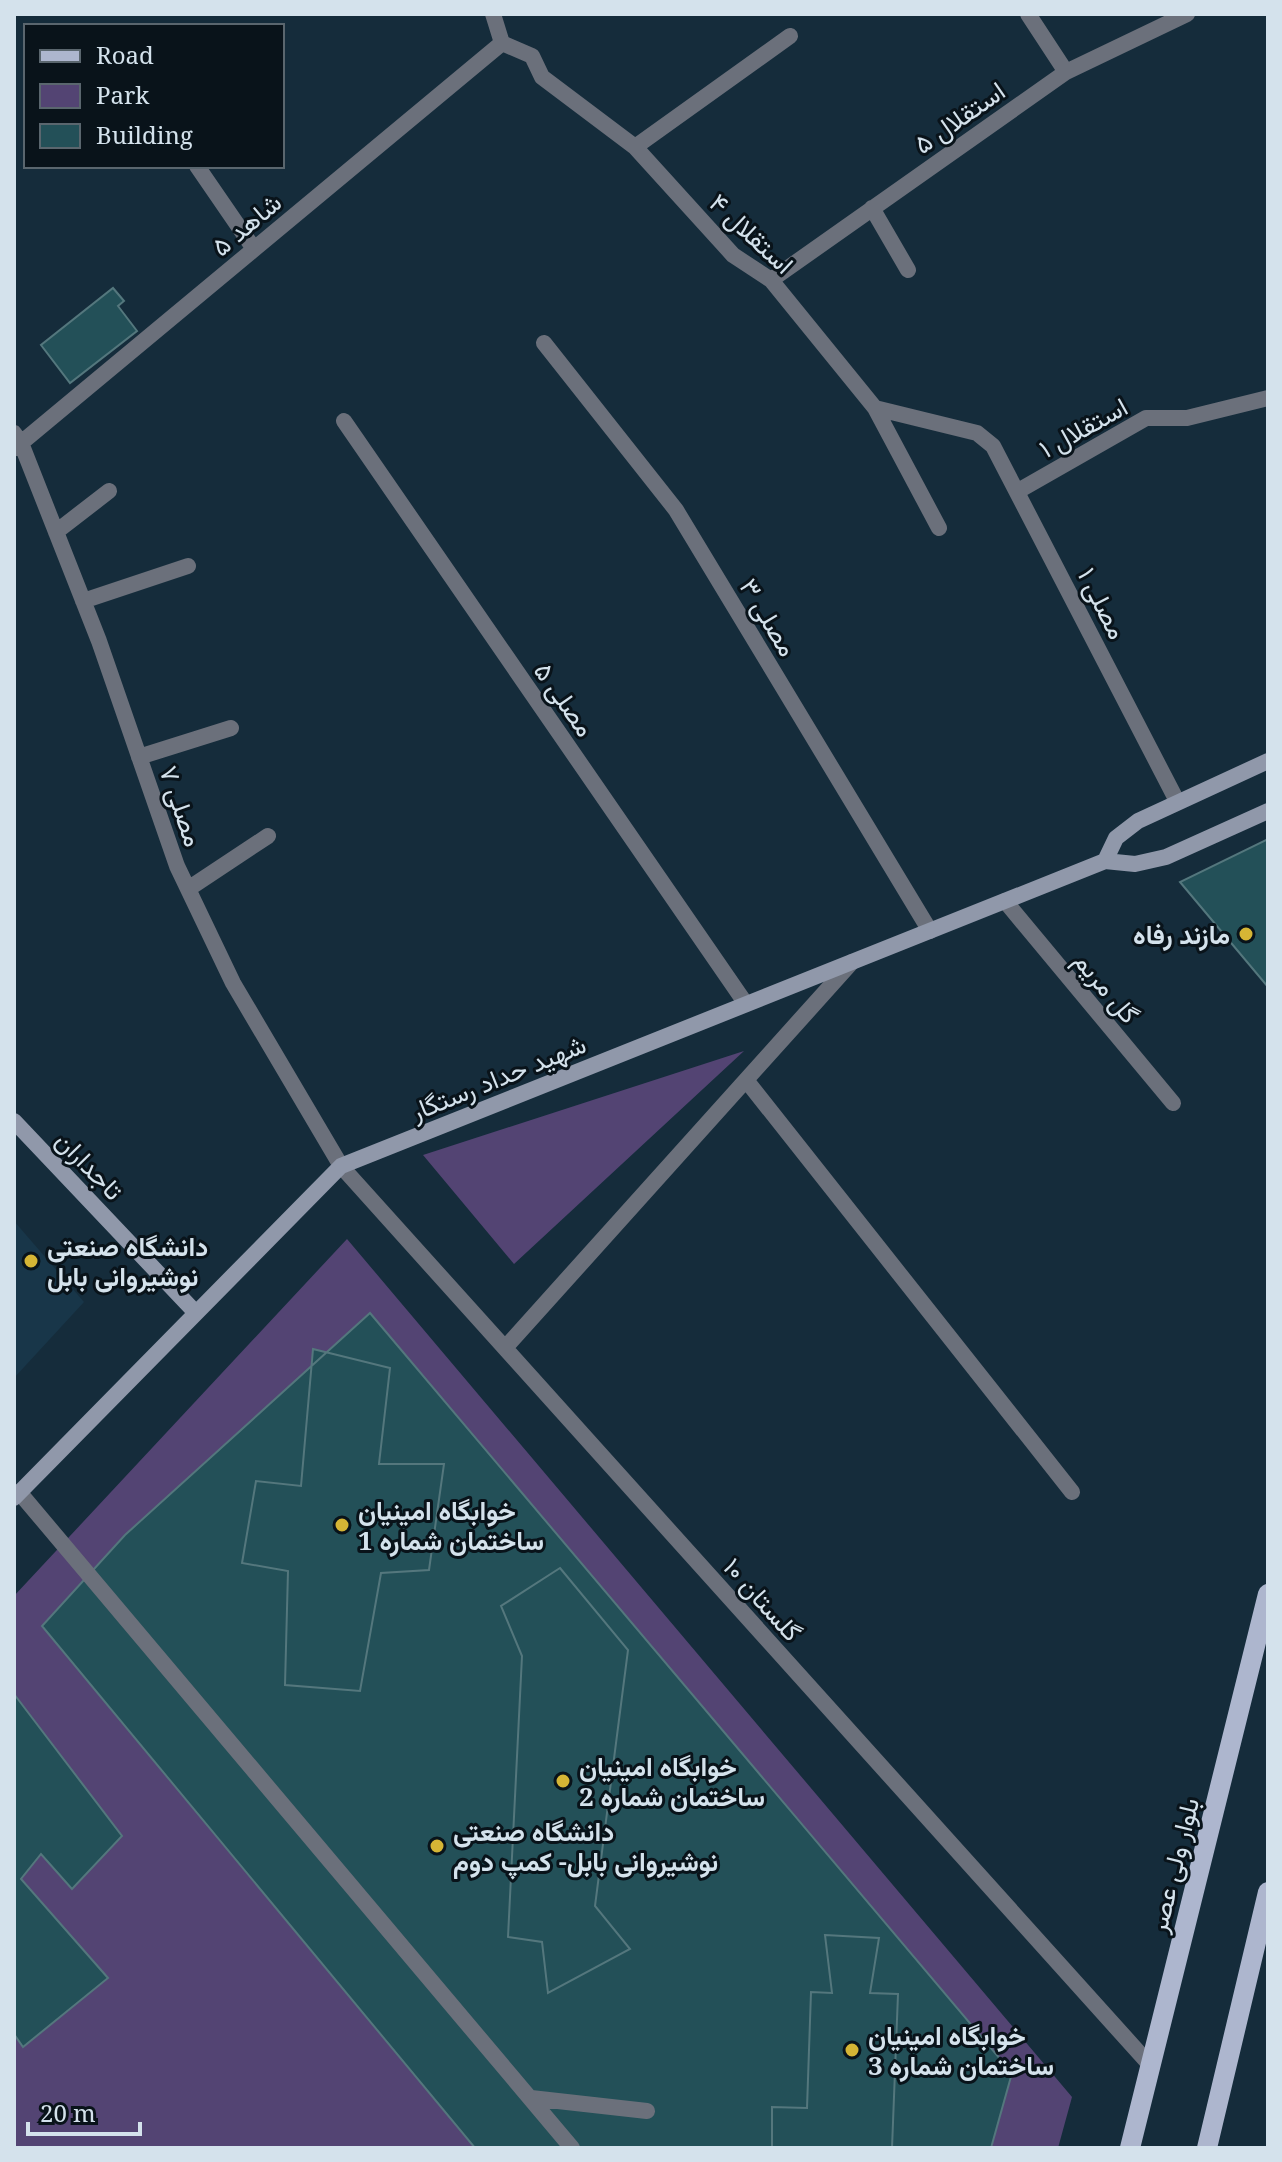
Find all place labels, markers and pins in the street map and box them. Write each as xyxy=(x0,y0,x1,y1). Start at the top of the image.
place label: مازند رفاه xyxy=(1133,916,1230,952)
marker: مازند رفاه xyxy=(1237,925,1255,943)
place label: دانشگاه صنعتی نوشیروانی بابل xyxy=(47,1228,208,1294)
marker: دانشگاه صنعتی نوشیروانی بابل xyxy=(22,1252,40,1270)
place label: خوابگاه امینیان ساختمان شماره 1 xyxy=(358,1492,544,1558)
marker: خوابگاه امینیان ساختمان شماره 1 xyxy=(333,1516,351,1534)
place label: خوابگاه امینیان ساختمان شماره 2 xyxy=(579,1748,765,1814)
marker: خوابگاه امینیان ساختمان شماره 2 xyxy=(554,1772,572,1790)
place label: دانشگاه صنعتی نوشیروانی بابل- کمپ دوم xyxy=(453,1813,718,1880)
marker: دانشگاه صنعتی نوشیروانی بابل- کمپ دوم xyxy=(428,1837,446,1855)
place label: خوابگاه امینیان ساختمان شماره 3 xyxy=(868,2017,1054,2083)
marker: خوابگاه امینیان ساختمان شماره 3 xyxy=(843,2041,861,2059)

